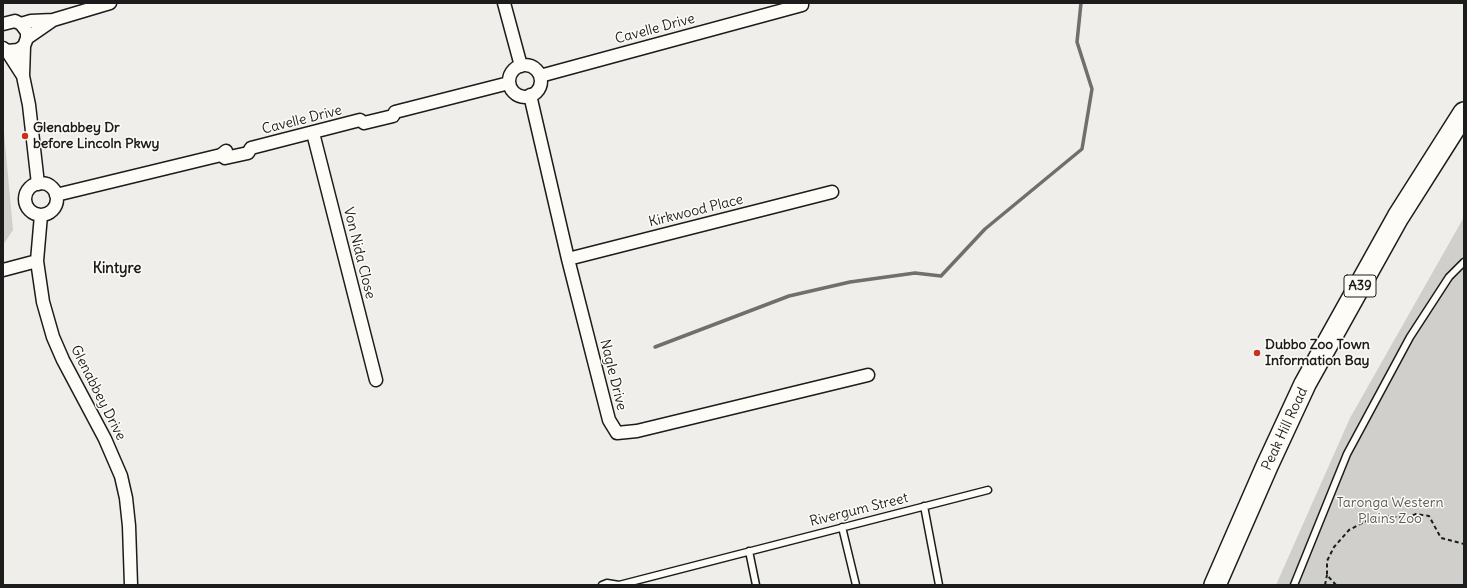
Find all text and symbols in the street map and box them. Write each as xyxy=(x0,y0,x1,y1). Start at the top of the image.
street label: Cavelle Drive xyxy=(613,10,697,48)
street label: Cavelle Drive xyxy=(260,102,344,138)
place label: Glenabbey Dr before Lincoln Pkwy xyxy=(33,120,160,152)
marker: Glenabbey Dr before Lincoln Pkwy xyxy=(20,131,30,141)
street label: Kirkwood Place xyxy=(647,191,745,231)
street label: Von Nida Close xyxy=(339,205,379,301)
district label: Kintyre xyxy=(93,260,141,278)
road number: A39 xyxy=(1344,275,1376,297)
place label: Dubbo Zoo Town Information Bay xyxy=(1265,337,1370,370)
street label: Nagle Drive xyxy=(596,338,630,412)
street label: Glenabbey Drive xyxy=(67,343,129,443)
marker: Dubbo Zoo Town Information Bay xyxy=(1252,348,1262,358)
street label: Peak Hill Road xyxy=(1258,385,1312,473)
street label: Rivergum Street xyxy=(808,490,910,530)
park label: Taronga Western Plains Zoo xyxy=(1336,495,1444,528)

